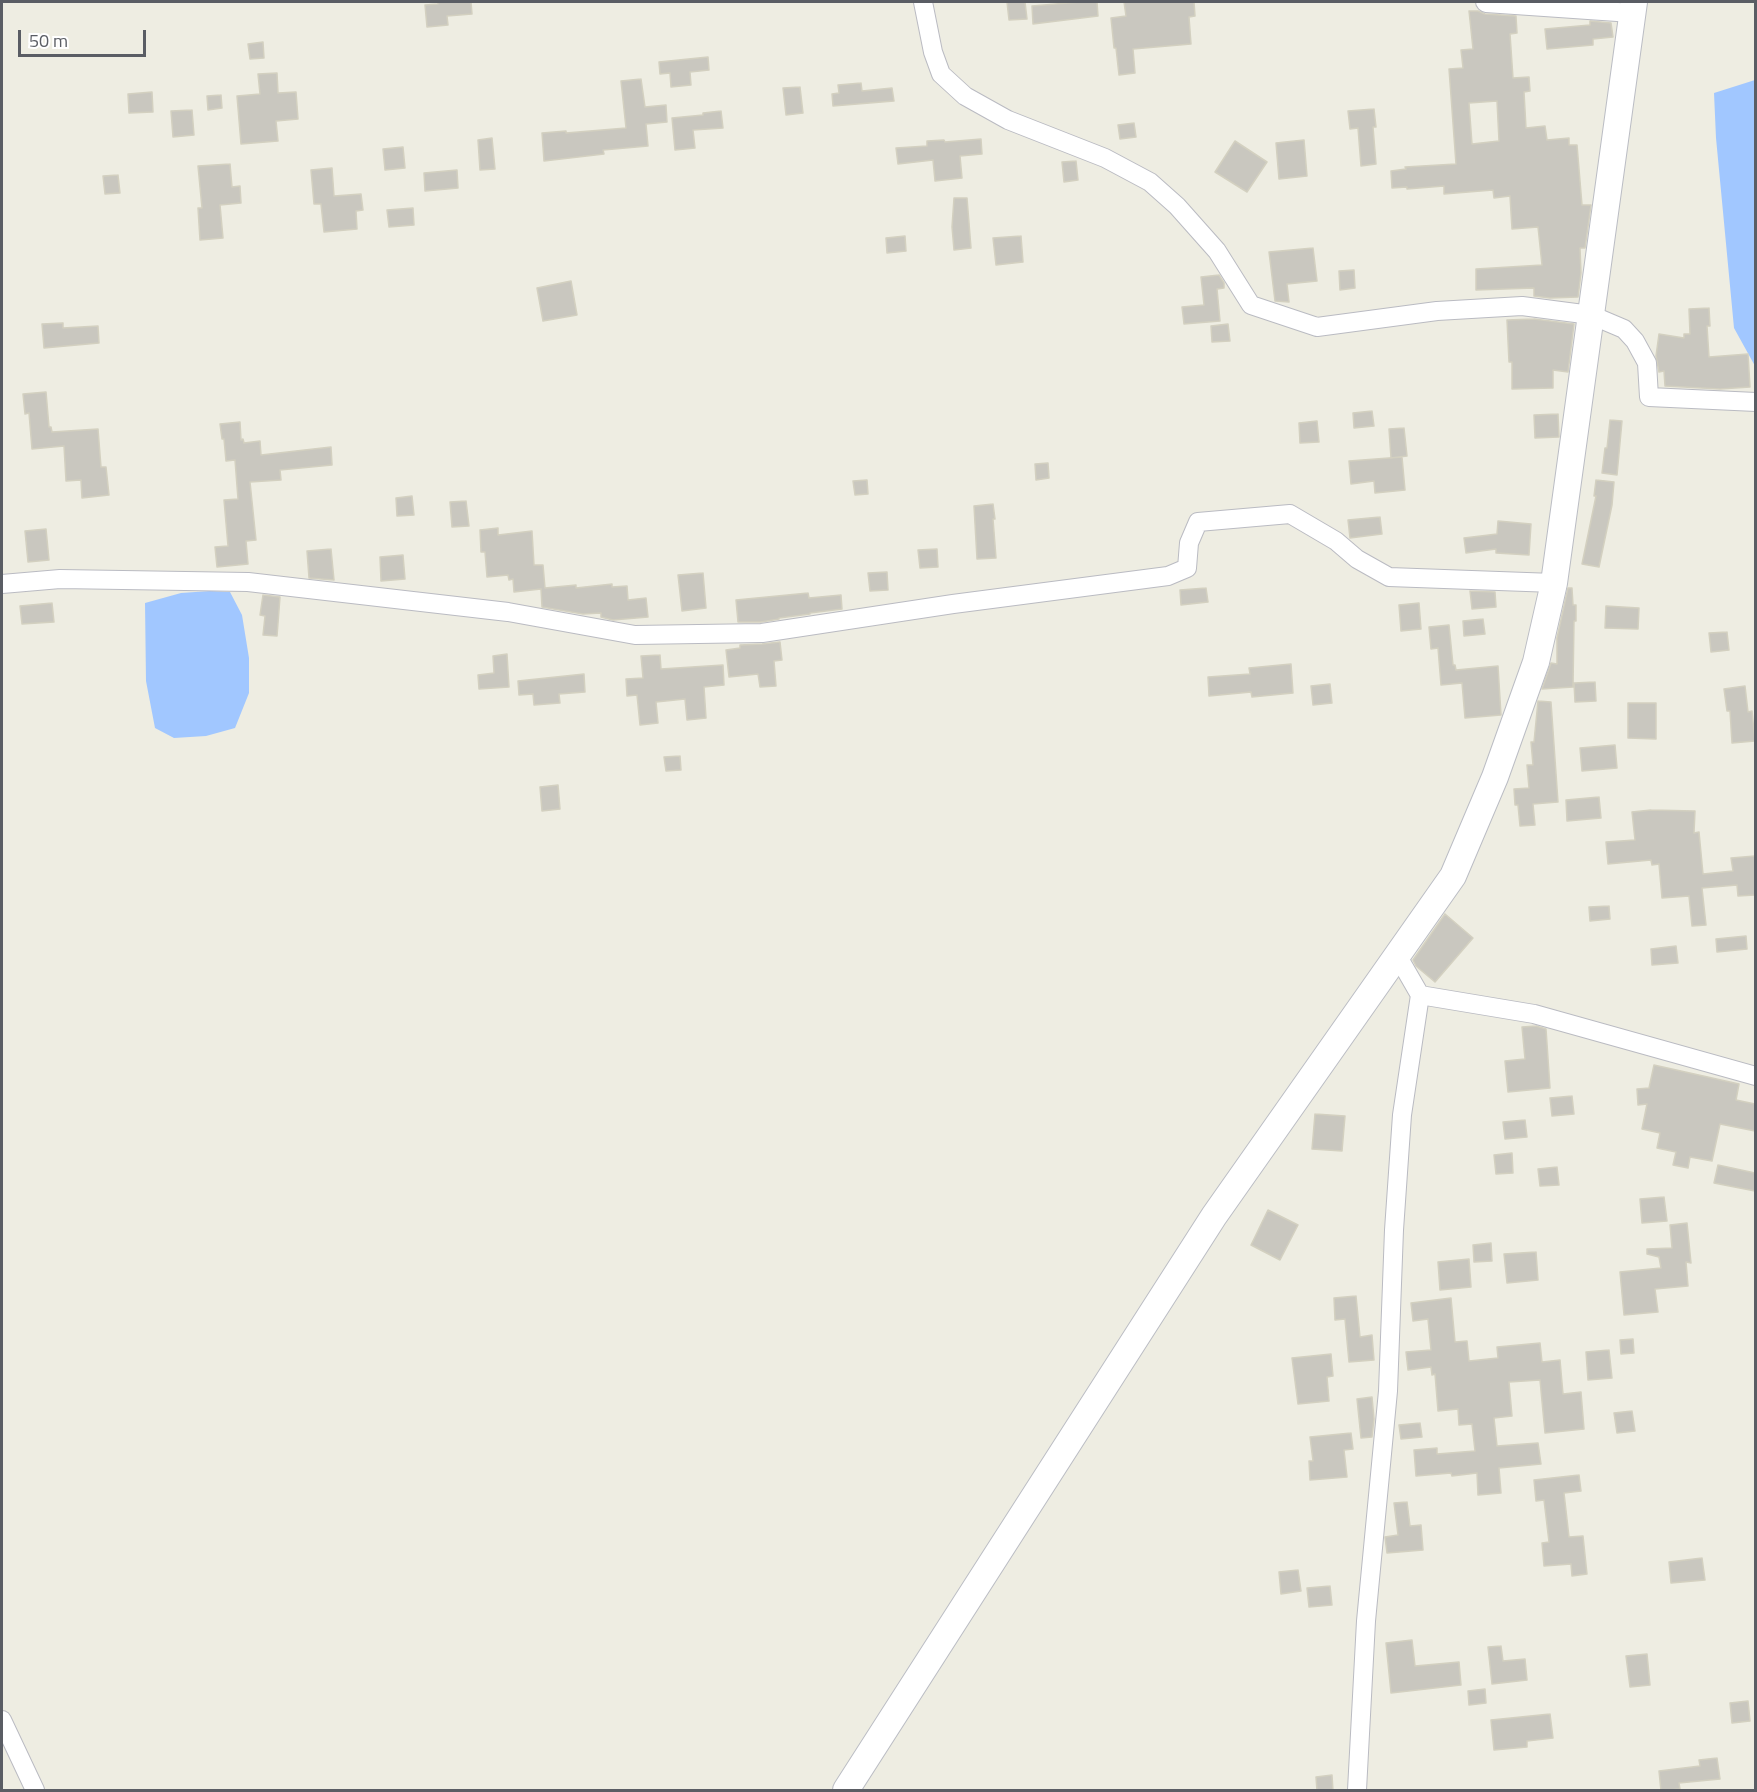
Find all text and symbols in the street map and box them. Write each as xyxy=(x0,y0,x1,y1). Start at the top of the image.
scale bar xyxy=(21,18,148,56)
text: 50 m xyxy=(29,27,68,54)

